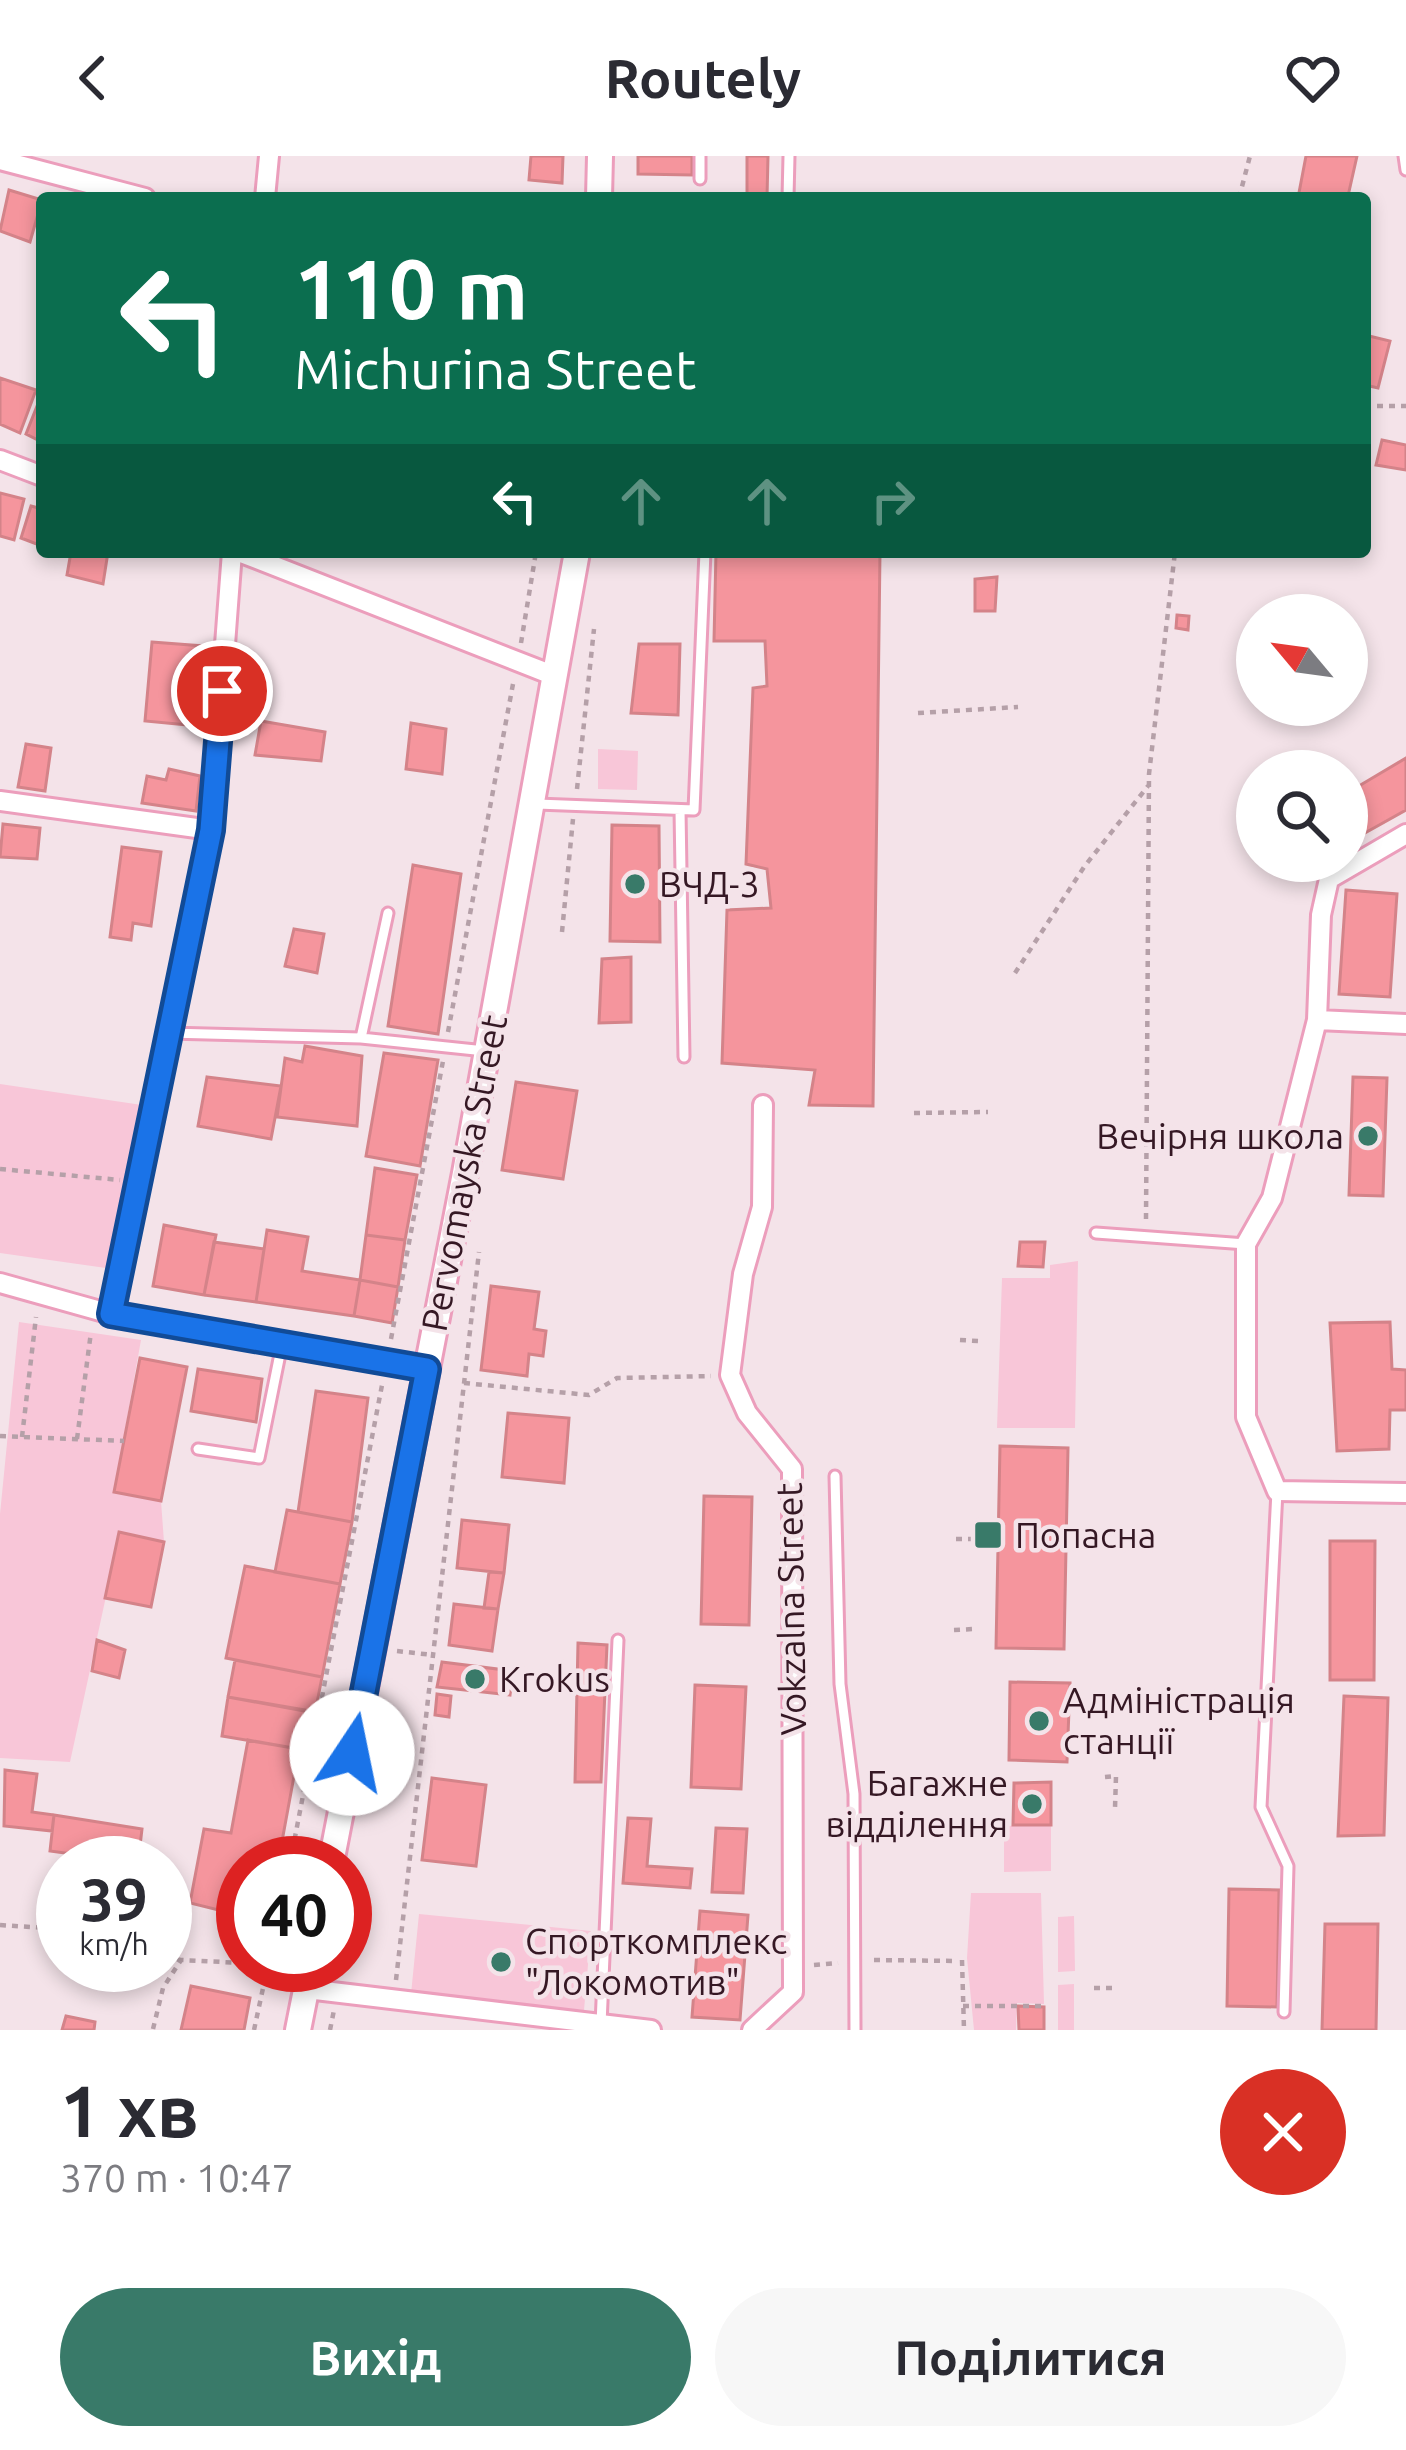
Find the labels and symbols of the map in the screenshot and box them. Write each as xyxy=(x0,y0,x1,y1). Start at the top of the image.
north arrow xyxy=(1236,594,1368,726)
pin xyxy=(171,640,273,742)
place label: ВЧД-3 xyxy=(659,863,760,904)
marker: ВЧД-3 xyxy=(622,871,648,897)
street label: Pervomayska Street xyxy=(413,1011,514,1335)
place label: Вечірня школа xyxy=(1096,1115,1344,1156)
marker: Вечірня школа xyxy=(1355,1123,1381,1149)
street label: Vokzalna Street xyxy=(768,1482,813,1736)
place label: Попасна xyxy=(1015,1514,1156,1555)
marker: Попасна xyxy=(972,1519,1004,1551)
place label: Krokus xyxy=(499,1658,610,1699)
marker: Krokus xyxy=(462,1666,488,1692)
place label: Адміністрація станції xyxy=(1063,1679,1295,1761)
position arrow xyxy=(289,1690,415,1816)
marker: Адміністрація станції xyxy=(1026,1708,1052,1734)
place label: Багажне відділення xyxy=(825,1762,1008,1844)
marker: Багажне відділення xyxy=(1019,1791,1045,1817)
speed limit sign: 40 xyxy=(216,1836,372,1992)
place label: Спорткомплекс "Локомотив" xyxy=(525,1920,787,2002)
marker: Спорткомплекс "Локомотив" xyxy=(488,1949,514,1975)

